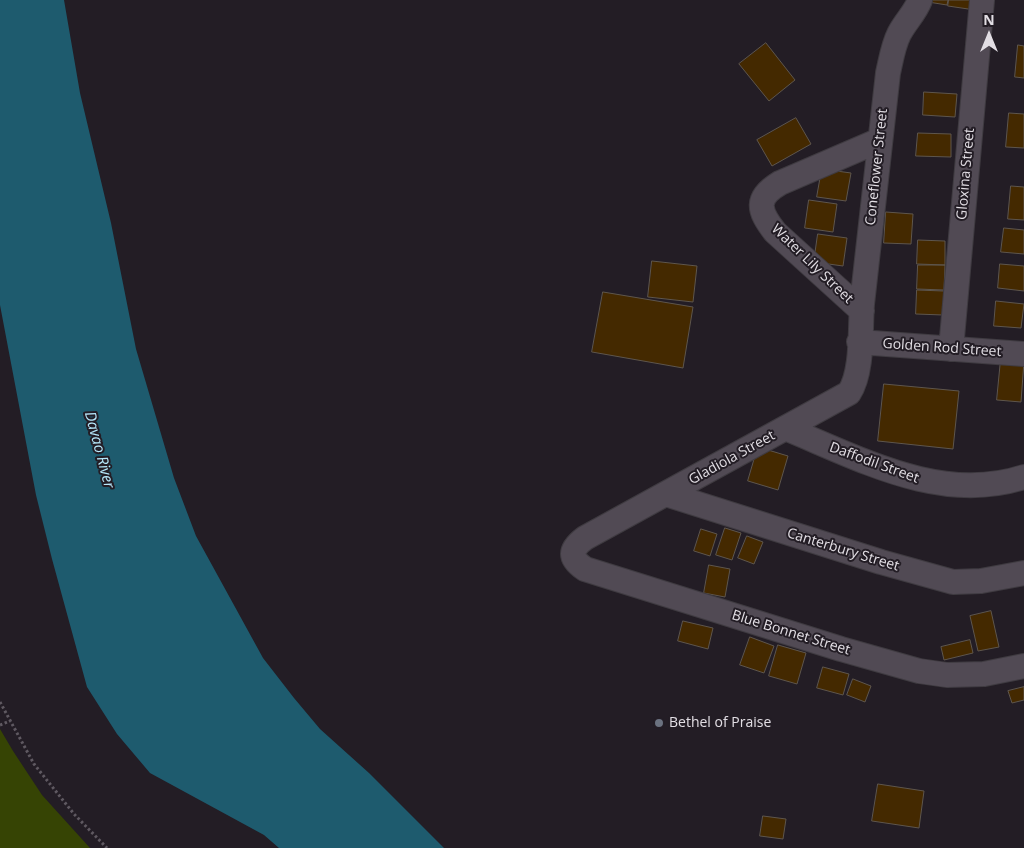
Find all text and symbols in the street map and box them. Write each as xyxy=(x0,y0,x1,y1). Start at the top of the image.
north arrow xyxy=(964,10,1014,60)
text: N xyxy=(983,10,995,29)
street label: Coneflower Street xyxy=(863,108,891,226)
street label: Gloxina Street xyxy=(954,127,978,221)
street label: Water Lily Street xyxy=(768,221,856,307)
street label: Golden Rod Street xyxy=(882,335,1002,361)
water label: Davao River xyxy=(80,410,118,490)
street label: Gladiola Street xyxy=(686,427,778,489)
street label: Daffodil Street xyxy=(827,439,921,487)
street label: Canterbury Street xyxy=(785,525,901,575)
street label: Blue Bonnet Street xyxy=(730,607,852,659)
place label: Bethel of Praise xyxy=(669,715,771,731)
marker: Bethel of Praise xyxy=(653,717,665,729)

